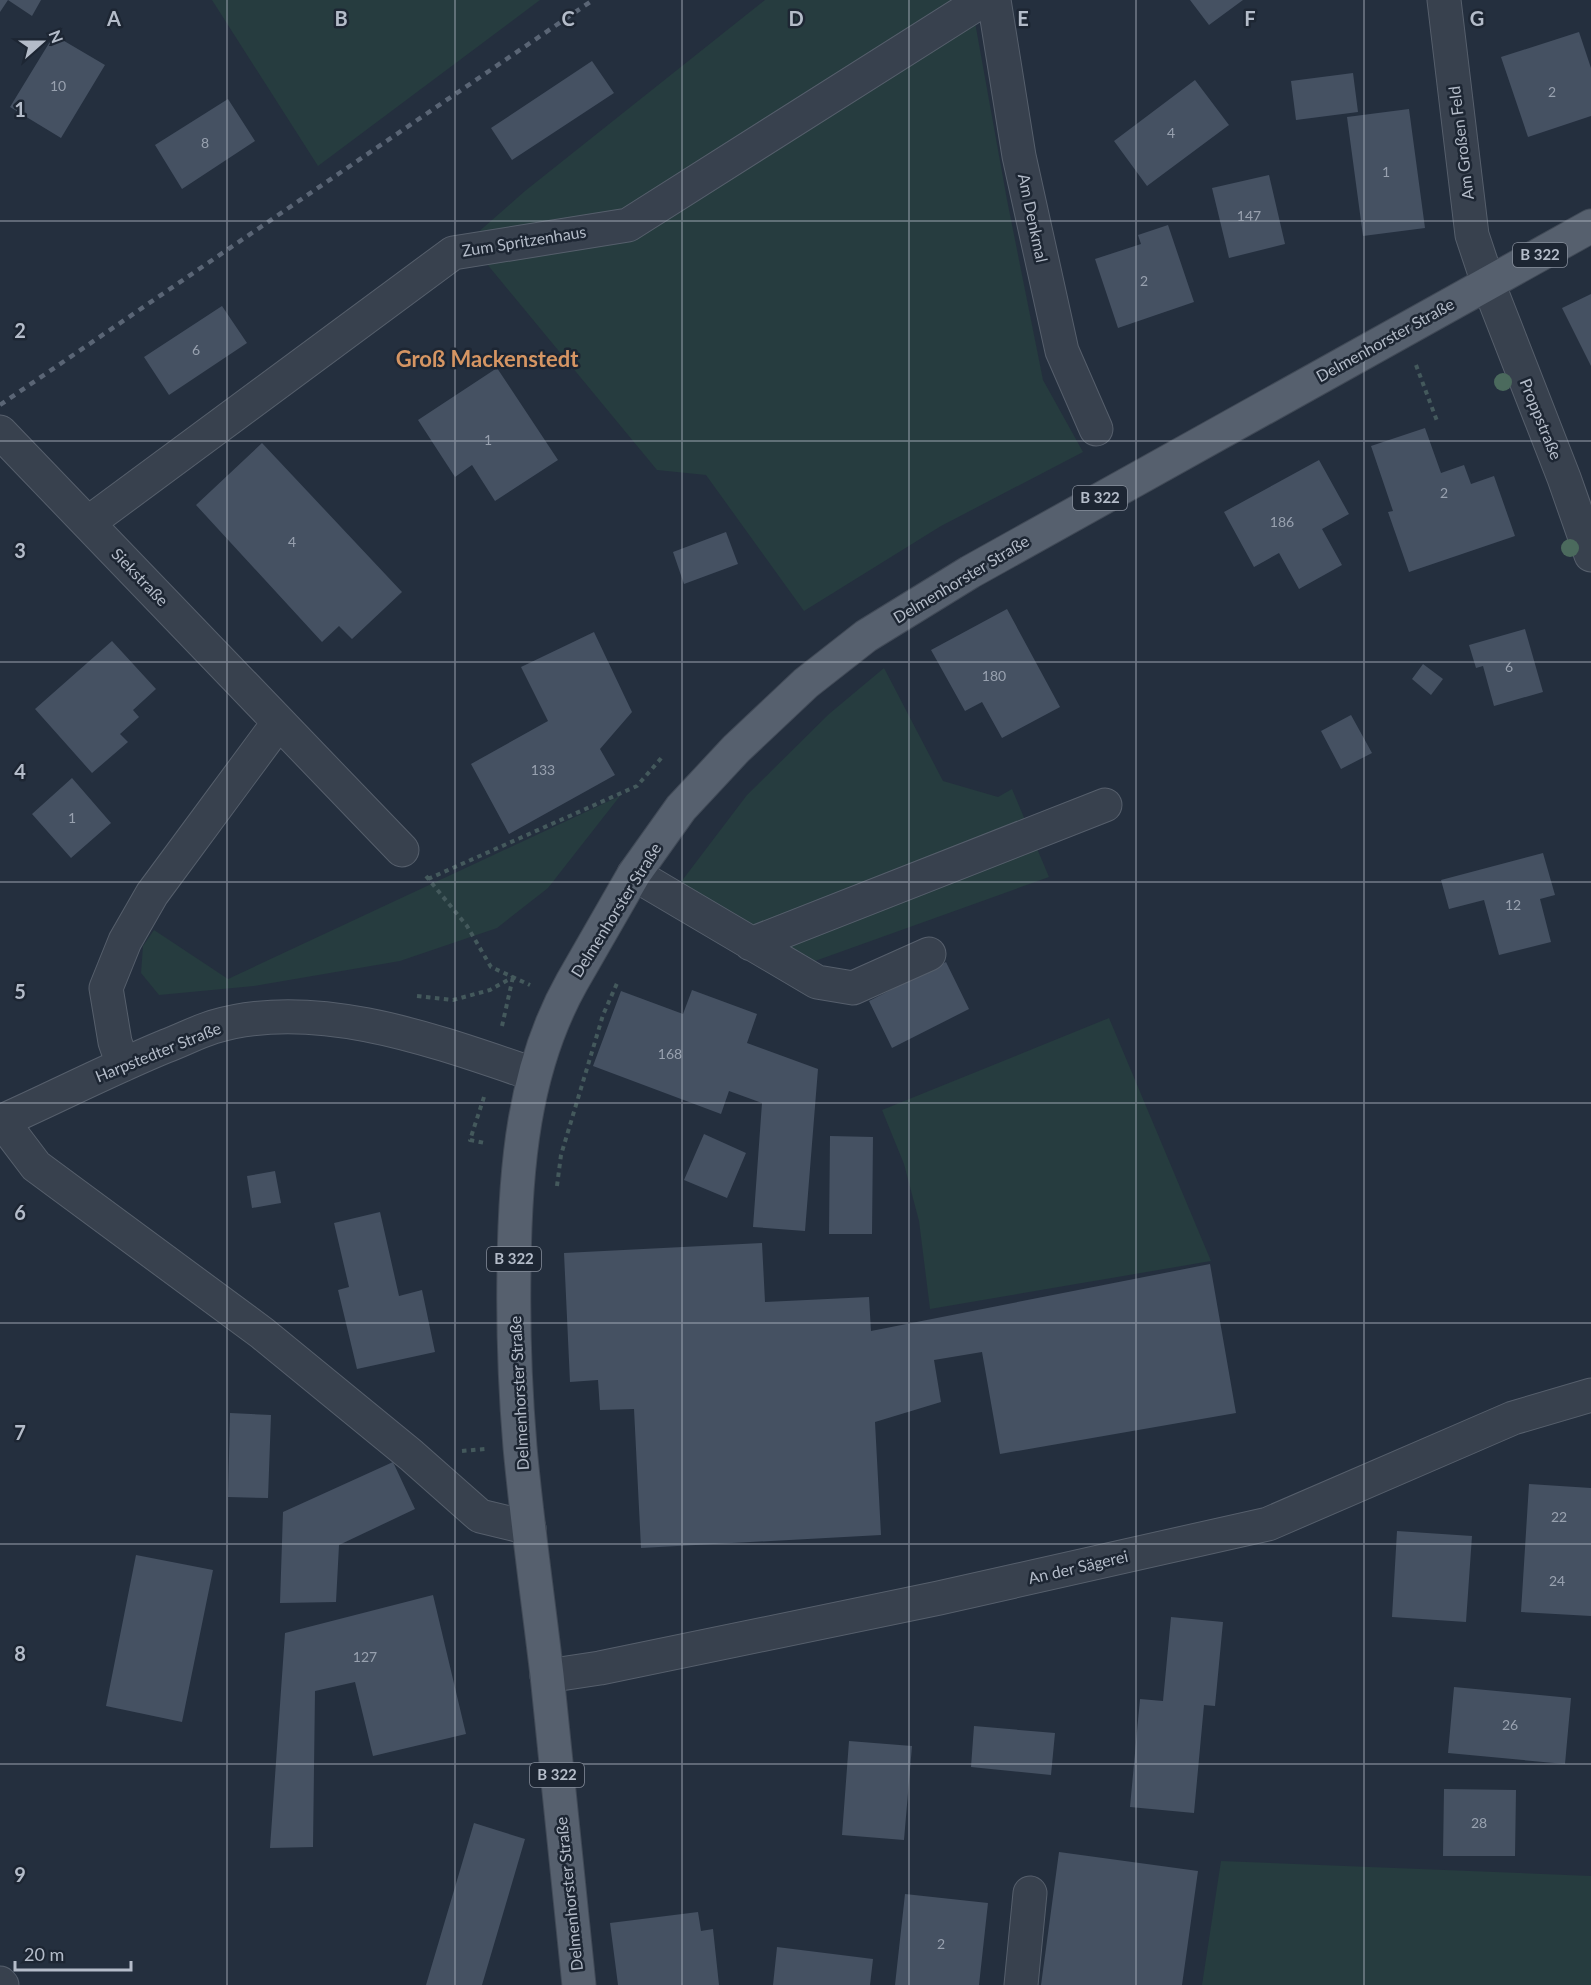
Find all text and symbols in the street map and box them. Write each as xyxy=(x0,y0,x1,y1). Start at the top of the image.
text: A xyxy=(106,6,121,30)
text: B xyxy=(334,6,348,30)
text: C xyxy=(561,6,575,30)
text: D xyxy=(788,6,804,30)
text: E xyxy=(1017,6,1029,30)
text: F xyxy=(1244,6,1256,30)
text: G xyxy=(1470,6,1484,30)
north arrow xyxy=(12,12,72,72)
text: N xyxy=(45,27,68,46)
house number: 10 xyxy=(50,77,66,94)
house number: 2 xyxy=(1548,83,1556,100)
street label: Am Großen Feld xyxy=(1444,85,1477,201)
text: 1 xyxy=(14,97,26,121)
house number: 4 xyxy=(1167,124,1175,141)
house number: 8 xyxy=(201,134,209,151)
house number: 1 xyxy=(1382,163,1390,180)
street label: Am Denkmal xyxy=(1015,172,1052,264)
house number: 147 xyxy=(1237,207,1261,224)
street label: Zum Spritzenhaus xyxy=(460,221,587,260)
road number: B 322 xyxy=(1513,243,1567,267)
house number: 2 xyxy=(1140,272,1148,289)
street label: Delmenhorster Straße xyxy=(1313,294,1457,385)
text: 2 xyxy=(14,318,26,342)
house number: 6 xyxy=(192,341,200,358)
district label: Groß Mackenstedt xyxy=(396,345,579,372)
street label: Proppstraße xyxy=(1517,375,1566,462)
house number: 1 xyxy=(484,431,492,448)
house number: 2 xyxy=(1440,484,1448,501)
road number: B 322 xyxy=(1073,486,1127,510)
house number: 186 xyxy=(1270,513,1294,530)
street label: Delmenhorster Straße xyxy=(890,531,1032,627)
house number: 4 xyxy=(288,533,296,550)
text: 3 xyxy=(14,538,26,562)
street label: Siekstraße xyxy=(108,544,173,610)
house number: 6 xyxy=(1505,658,1513,675)
house number: 180 xyxy=(982,667,1006,684)
text: 4 xyxy=(14,759,26,783)
house number: 133 xyxy=(531,761,555,778)
house number: 1 xyxy=(68,809,76,826)
street label: Delmenhorster Straße xyxy=(567,839,665,980)
house number: 12 xyxy=(1505,896,1521,913)
text: 5 xyxy=(14,979,26,1003)
street label: Harpstedter Straße xyxy=(92,1018,223,1085)
house number: 168 xyxy=(658,1045,682,1062)
text: 6 xyxy=(14,1200,26,1224)
road number: B 322 xyxy=(487,1247,541,1271)
street label: Delmenhorster Straße xyxy=(505,1315,532,1471)
text: 7 xyxy=(14,1420,26,1444)
house number: 22 xyxy=(1551,1508,1567,1525)
street label: An der Sägerei xyxy=(1026,1546,1130,1587)
house number: 24 xyxy=(1549,1572,1565,1589)
text: 8 xyxy=(14,1641,26,1665)
house number: 127 xyxy=(353,1648,377,1665)
house number: 26 xyxy=(1502,1716,1518,1733)
road number: B 322 xyxy=(530,1763,584,1787)
house number: 28 xyxy=(1471,1814,1487,1831)
street label: Delmenhorster Straße xyxy=(551,1816,586,1972)
text: 9 xyxy=(14,1862,26,1886)
scale bar xyxy=(15,1934,130,1972)
house number: 2 xyxy=(937,1935,945,1952)
text: 20 m xyxy=(24,1943,64,1965)

